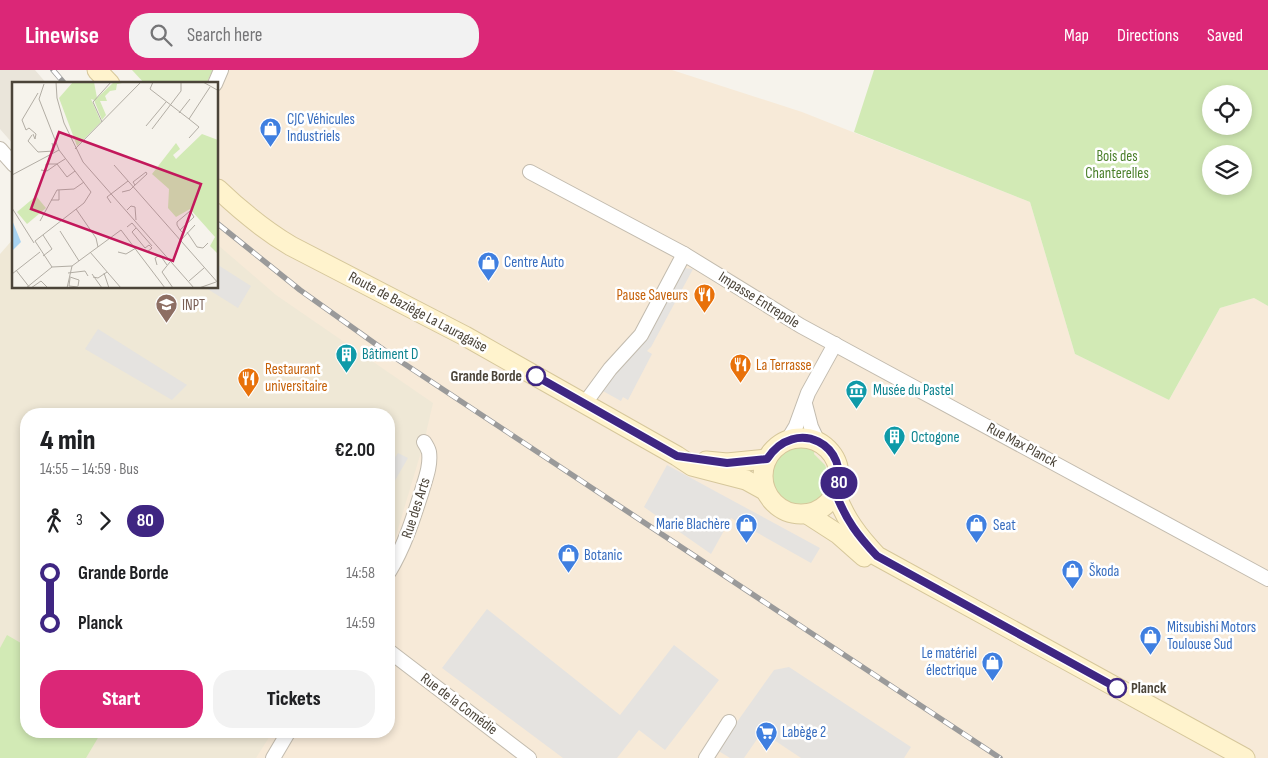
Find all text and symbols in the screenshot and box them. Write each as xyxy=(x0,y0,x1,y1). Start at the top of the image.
search box xyxy=(129,13,479,58)
text: Linewise xyxy=(25,21,99,50)
icon: search xyxy=(147,21,175,49)
text: Search here xyxy=(187,24,263,47)
text: Map xyxy=(1064,25,1089,46)
text: Directions xyxy=(1117,25,1179,46)
text: Saved xyxy=(1207,25,1243,46)
inset map xyxy=(12,82,219,289)
map controls xyxy=(1202,85,1252,195)
button: locate xyxy=(1202,85,1252,135)
place label: CJC Véhicules Industriels xyxy=(287,110,355,146)
shop icon: CJC Véhicules Industriels xyxy=(259,116,283,147)
button: layers xyxy=(1202,145,1252,195)
park label: Bois des Chanterelles xyxy=(1085,147,1149,183)
shop icon: Centre Auto xyxy=(476,250,500,281)
place label: Centre Auto xyxy=(504,253,564,272)
street label: Route de Baziège La Lauragaise xyxy=(345,267,491,357)
street label: Impasse Entrepole xyxy=(715,267,803,333)
restaurant icon: Pause Saveurs xyxy=(692,283,716,314)
place label: Pause Saveurs xyxy=(616,286,688,305)
school or university icon: INPT xyxy=(154,293,178,324)
place label: INPT xyxy=(182,296,205,315)
building icon: Bâtiment D xyxy=(334,342,358,373)
place label: Bâtiment D xyxy=(362,345,418,364)
restaurant icon: La Terrasse xyxy=(728,353,752,384)
place label: La Terrasse xyxy=(756,356,812,375)
place label: Restaurant universitaire xyxy=(265,360,328,396)
restaurant icon: Restaurant universitaire xyxy=(237,366,261,397)
marker: Grande Borde xyxy=(526,366,546,386)
place label: Grande Borde xyxy=(451,367,522,386)
museum icon: Musée du Pastel xyxy=(845,378,869,409)
place label: Musée du Pastel xyxy=(873,381,954,400)
street label: Rue Max Planck xyxy=(983,418,1061,472)
text: 4 min xyxy=(40,424,95,457)
building icon: Octogone xyxy=(883,425,907,456)
place label: Octogone xyxy=(911,428,960,447)
text: €2.00 xyxy=(335,439,375,462)
text: 14:55 – 14:59 · Bus xyxy=(40,460,139,479)
line badge: 80 xyxy=(816,467,862,499)
text: 80 xyxy=(830,472,848,493)
street label: Rue des Arts xyxy=(397,475,435,541)
icon: walk xyxy=(40,507,68,535)
icon: forward xyxy=(91,507,119,535)
text: 80 xyxy=(137,510,154,531)
text: 3 xyxy=(76,511,83,530)
shop icon: Marie Blachère xyxy=(734,512,758,543)
shop icon: Seat xyxy=(965,513,989,544)
place label: Marie Blachère xyxy=(656,515,730,534)
place label: Seat xyxy=(993,516,1016,535)
shop icon: Botanic xyxy=(556,543,580,574)
place label: Botanic xyxy=(584,546,622,565)
shop icon: Škoda xyxy=(1061,559,1085,590)
text: Grande Borde xyxy=(78,562,169,585)
place label: Škoda xyxy=(1089,562,1119,581)
text: 14:58 xyxy=(346,564,375,583)
text: Planck xyxy=(78,612,123,635)
text: 14:59 xyxy=(346,614,375,633)
place label: Mitsubishi Motors Toulouse Sud xyxy=(1167,618,1256,654)
shop icon: Mitsubishi Motors Toulouse Sud xyxy=(1139,624,1163,655)
place label: Le matériel électrique xyxy=(921,644,977,680)
shop icon: Le matériel électrique xyxy=(981,650,1005,681)
street label: Rue de la Comédie xyxy=(417,669,501,739)
button: Start xyxy=(40,670,203,728)
button: Tickets xyxy=(213,670,375,728)
marker: Planck xyxy=(1107,678,1127,698)
place label: Planck xyxy=(1131,679,1167,698)
supermarket icon: Labège 2 xyxy=(754,720,778,751)
place label: Labège 2 xyxy=(782,723,826,742)

